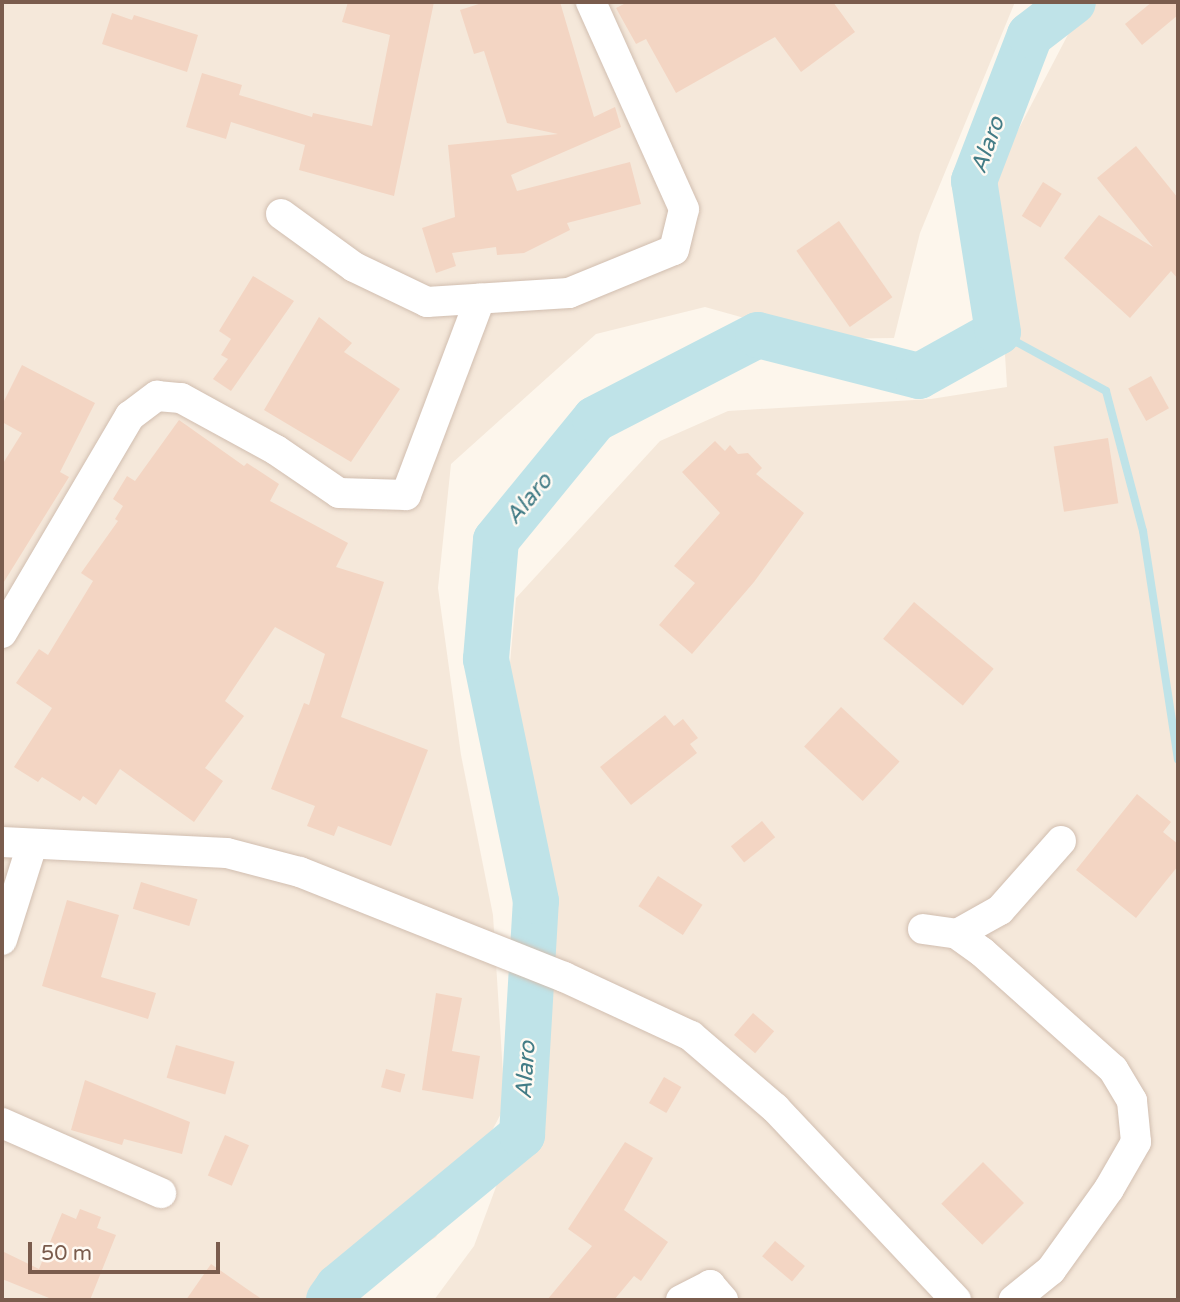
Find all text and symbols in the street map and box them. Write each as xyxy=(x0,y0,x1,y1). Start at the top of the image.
water label: Alaro xyxy=(965,113,1011,177)
water label: Alaro xyxy=(500,468,558,530)
water label: Alaro xyxy=(510,1040,542,1100)
scale bar xyxy=(32,1228,224,1272)
text: 50 m xyxy=(41,1241,92,1266)

